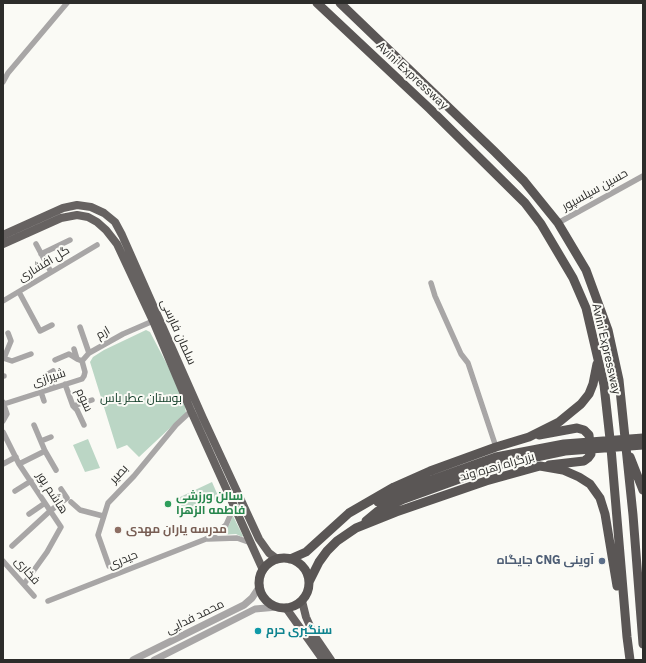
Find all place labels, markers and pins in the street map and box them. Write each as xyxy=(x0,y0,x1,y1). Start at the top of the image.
place label: سالن ورزشی فاطمه الزهرا xyxy=(176,490,245,518)
marker: سالن ورزشی فاطمه الزهرا xyxy=(163,499,173,509)
place label: مدرسه یاران مهدی xyxy=(126,523,227,537)
marker: مدرسه یاران مهدی xyxy=(113,525,123,535)
place label: جایگاه CNG آوینی xyxy=(497,554,594,568)
marker: جایگاه CNG آوینی xyxy=(597,556,607,566)
place label: سنگبری حرم xyxy=(266,624,332,638)
marker: سنگبری حرم xyxy=(253,626,263,636)

